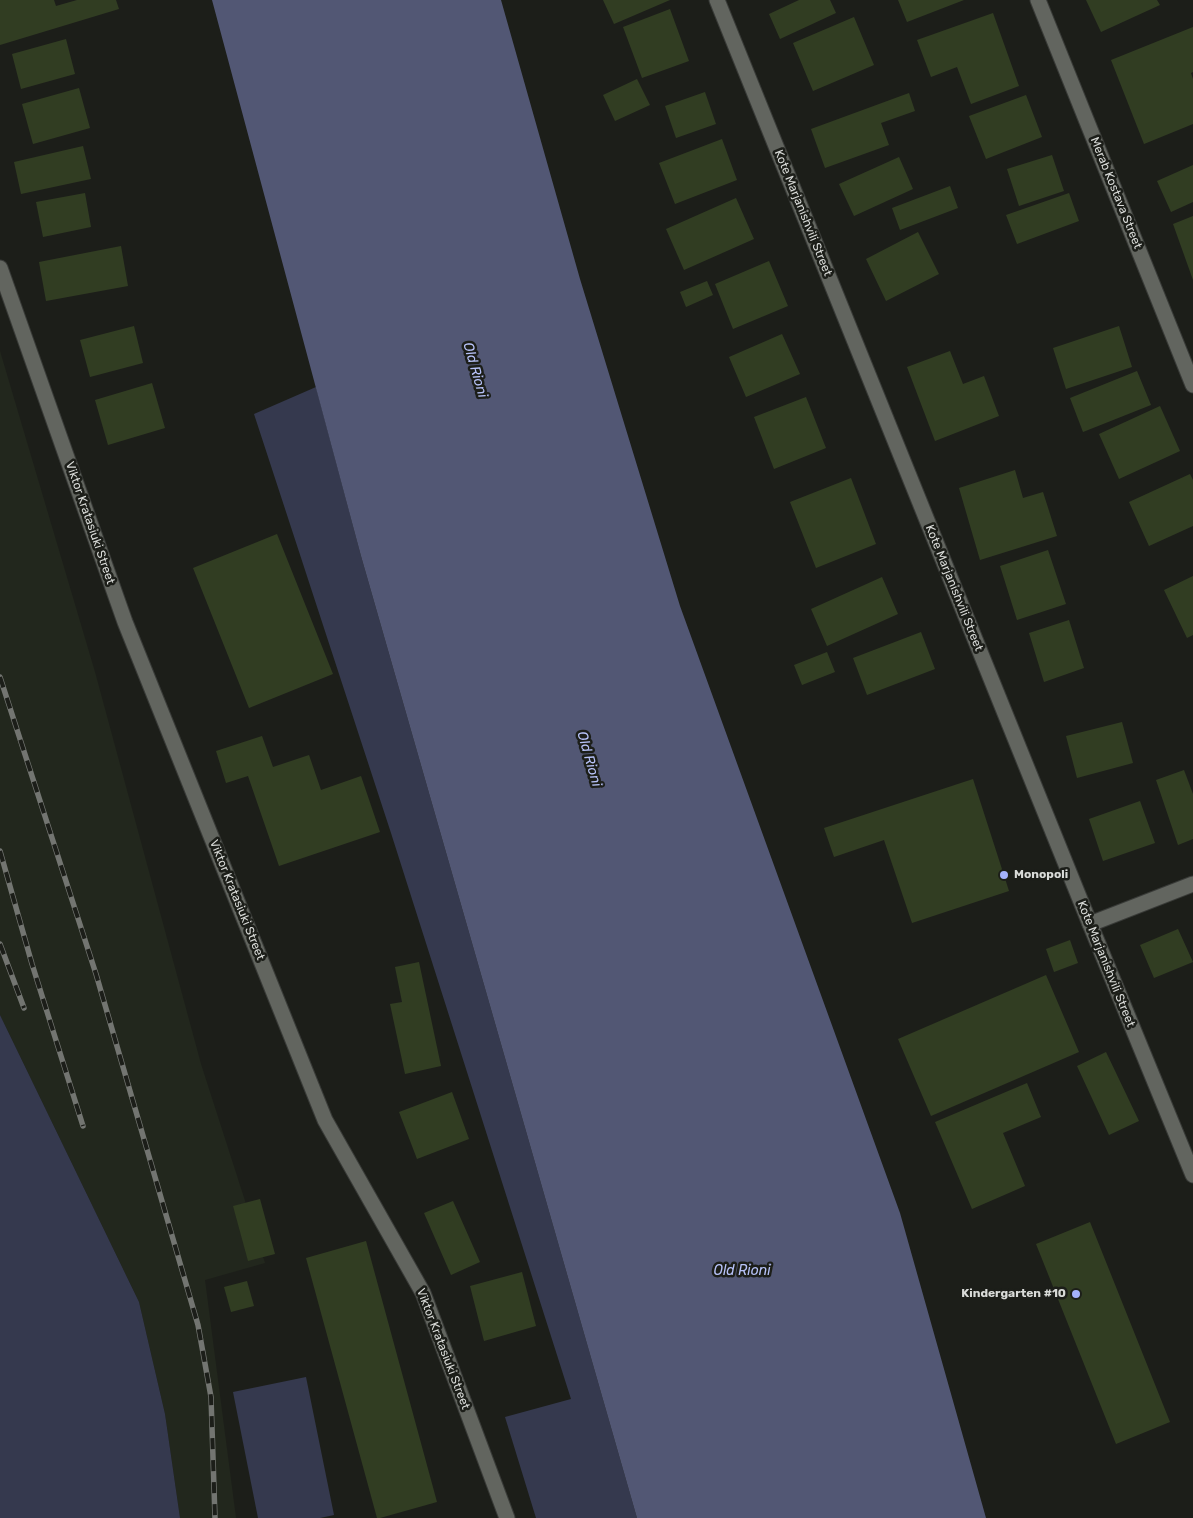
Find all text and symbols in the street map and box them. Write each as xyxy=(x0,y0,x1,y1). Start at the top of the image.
street label: Merab Kostava Street xyxy=(1087,135,1145,251)
street label: Kote Marjanishvili Street xyxy=(771,148,835,278)
water label: Old Rioni xyxy=(459,340,491,400)
street label: Viktor Kratasiuki Street xyxy=(62,460,118,586)
street label: Kote Marjanishvili Street xyxy=(922,523,986,653)
water label: Old Rioni xyxy=(573,729,605,789)
street label: Viktor Kratasiuki Street xyxy=(206,838,268,962)
place label: Monopoli xyxy=(1014,868,1068,882)
marker: Monopoli xyxy=(998,869,1010,881)
street label: Kote Marjanishvili Street xyxy=(1074,899,1138,1029)
water label: Old Rioni xyxy=(713,1263,771,1279)
street label: Viktor Kratasiuki Street xyxy=(413,1286,473,1412)
place label: Kindergarten #10 xyxy=(961,1287,1066,1301)
marker: Kindergarten #10 xyxy=(1070,1288,1082,1300)

